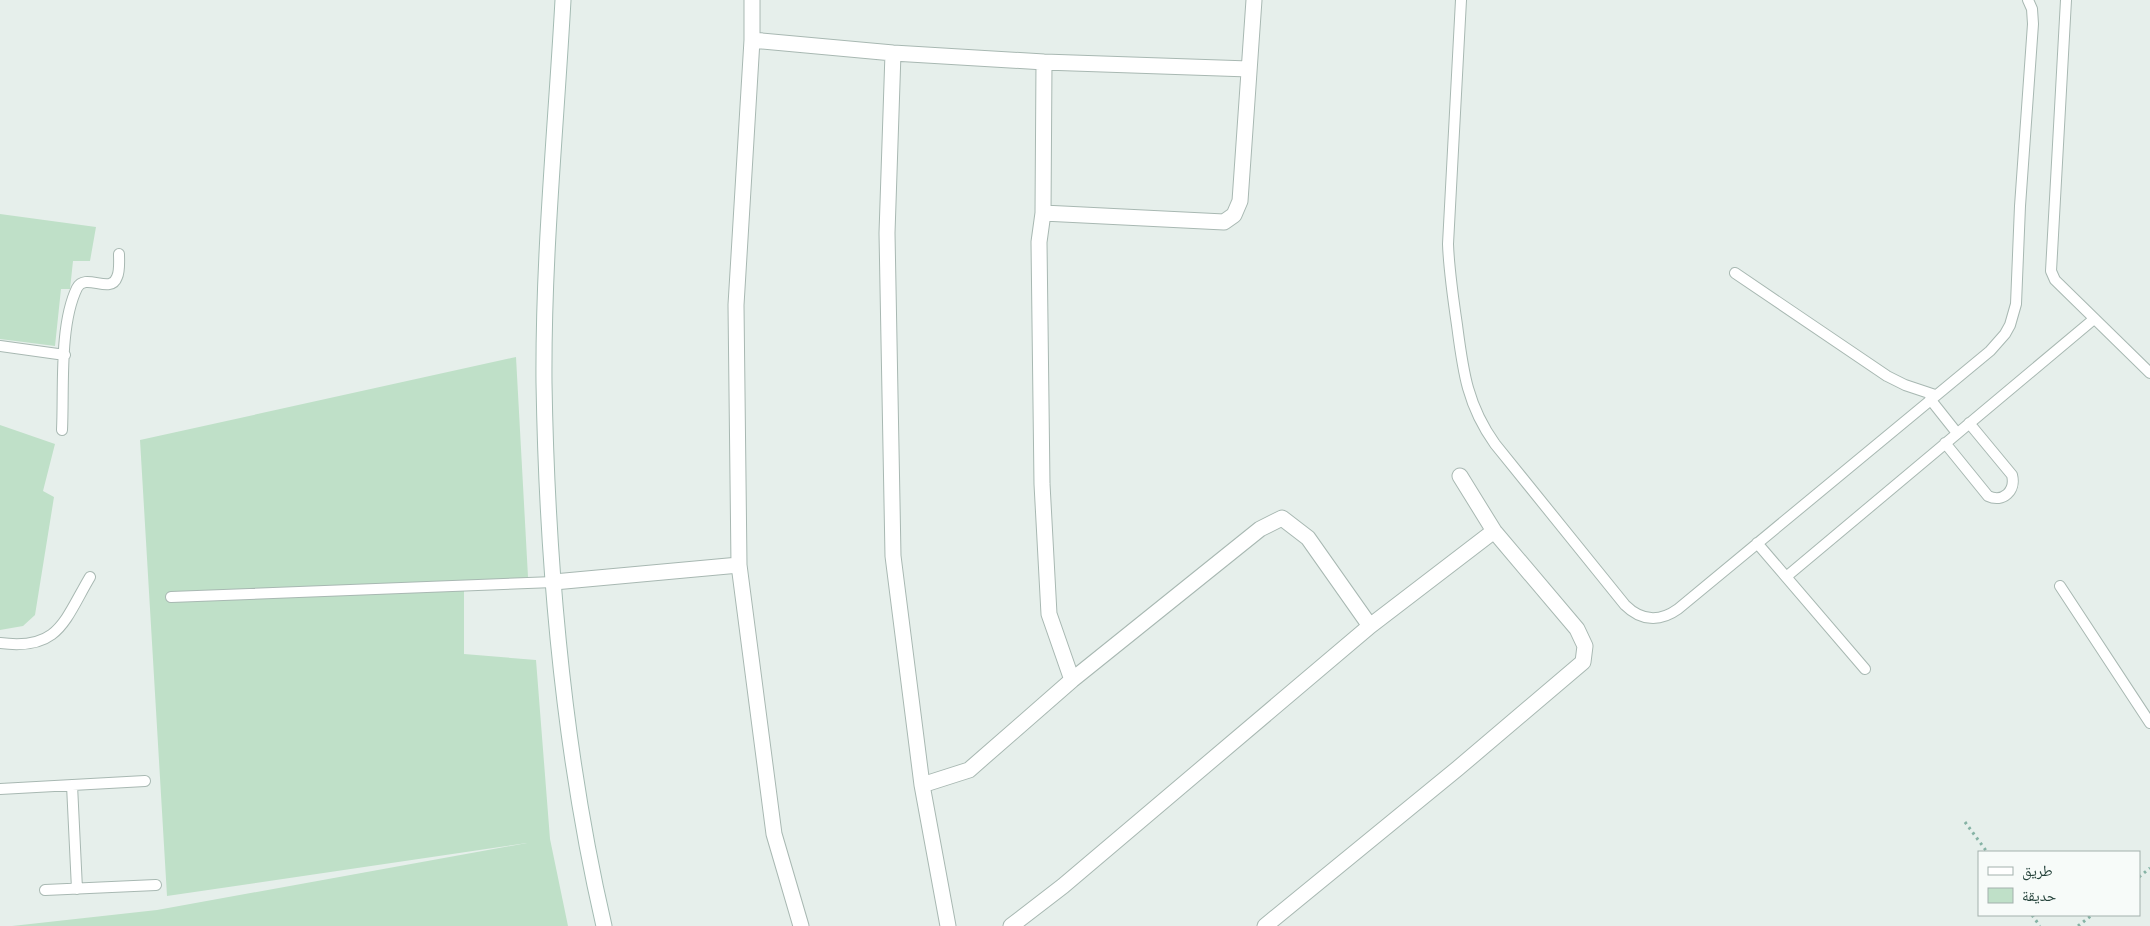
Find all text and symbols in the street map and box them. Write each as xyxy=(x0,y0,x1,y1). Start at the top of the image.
legend xyxy=(1978,851,2140,916)
text: طريق xyxy=(2022,861,2053,881)
text: حديقة xyxy=(2022,886,2057,905)

